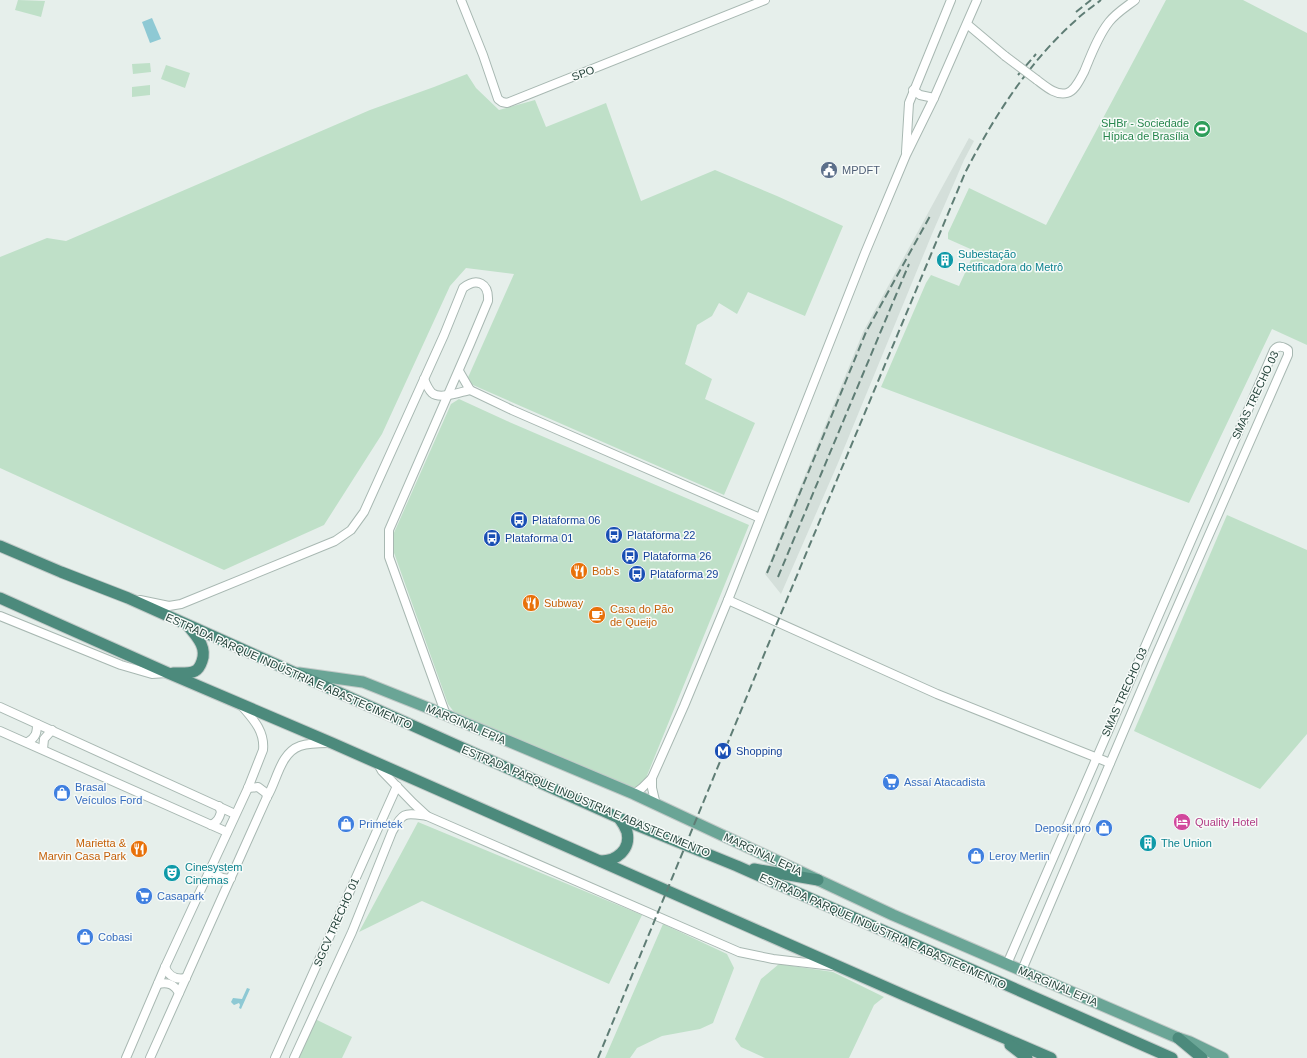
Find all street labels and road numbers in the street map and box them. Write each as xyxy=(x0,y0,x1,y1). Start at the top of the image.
street label: SPO xyxy=(570,63,596,83)
street label: SMAS TRECHO 03 xyxy=(1229,349,1281,441)
street label: ESTRADA PARQUE INDÚSTRIA E ABASTECIMENTO xyxy=(164,611,415,731)
street label: SMAS TRECHO 03 xyxy=(1099,646,1149,738)
street label: MARGINAL EPIA xyxy=(424,702,508,746)
street label: ESTRADA PARQUE INDÚSTRIA E ABASTECIMENTO xyxy=(460,743,712,859)
street label: MARGINAL EPIA xyxy=(722,831,805,878)
street label: ESTRADA PARQUE INDÚSTRIA E ABASTECIMENTO xyxy=(758,871,1009,991)
street label: SGCV TRECHO 01 xyxy=(311,876,361,968)
street label: MARGINAL EPIA xyxy=(1016,964,1100,1008)

